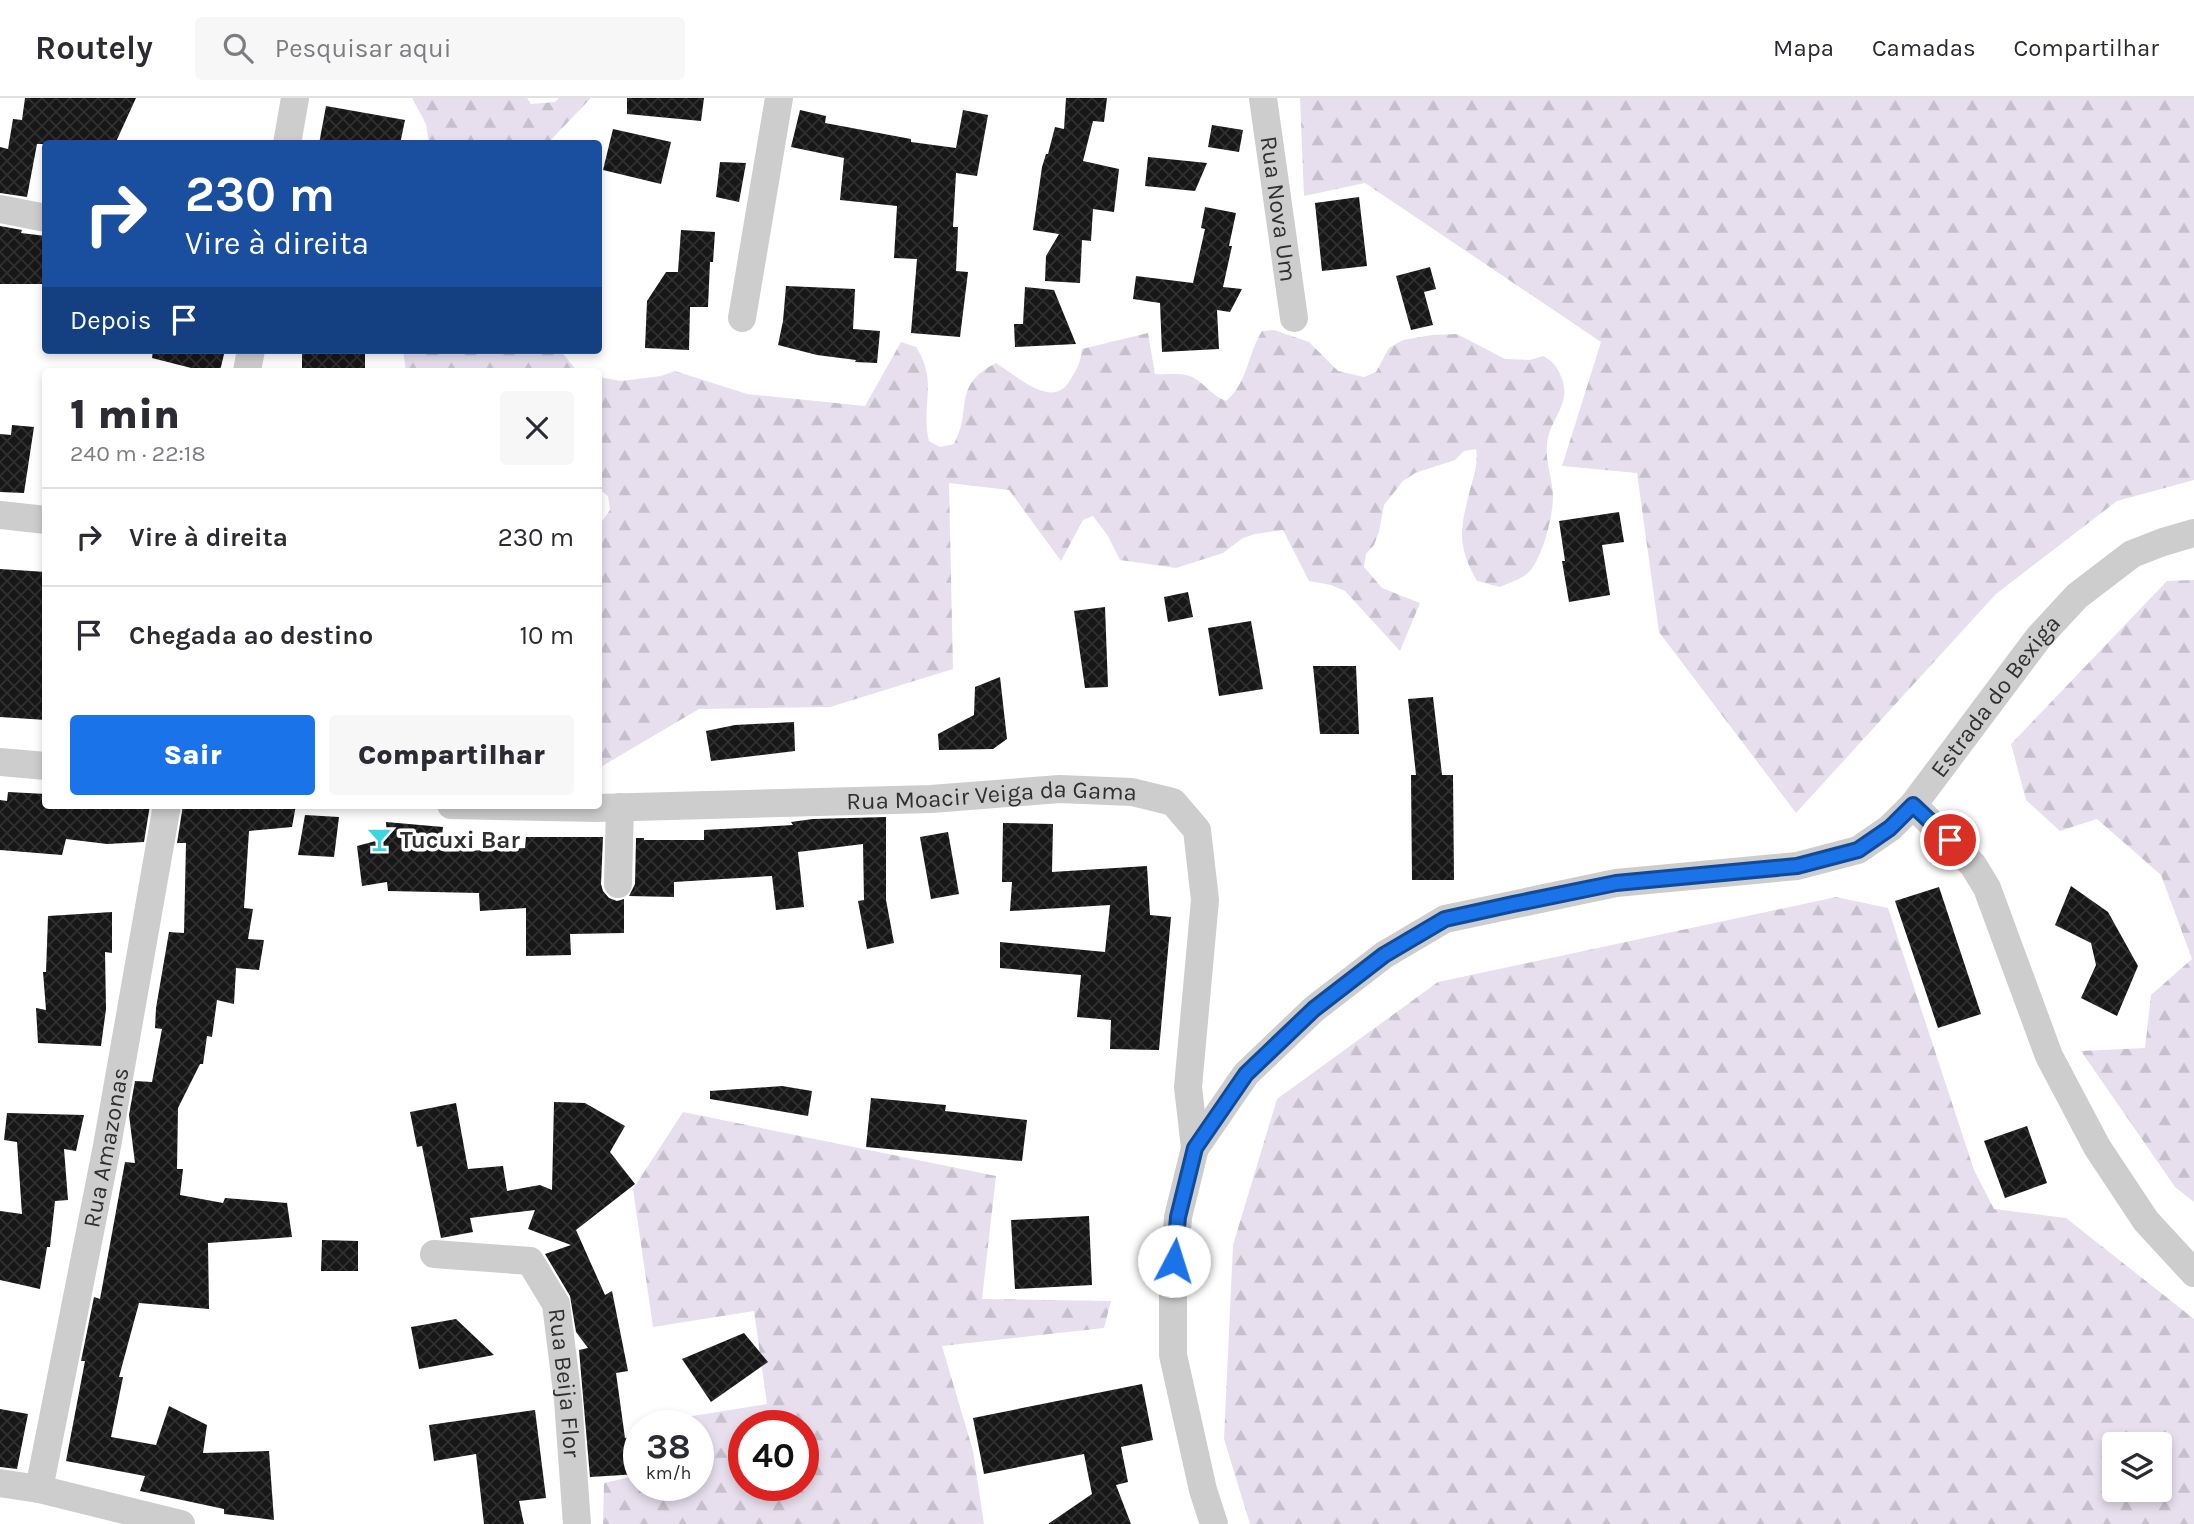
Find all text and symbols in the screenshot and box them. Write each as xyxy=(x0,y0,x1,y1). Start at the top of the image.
search box xyxy=(195,17,685,80)
text: Routely xyxy=(35,29,153,67)
icon: search xyxy=(219,29,257,67)
text: Pesquisar aqui xyxy=(275,33,451,64)
text: Mapa xyxy=(1773,34,1834,62)
text: Camadas xyxy=(1872,34,1976,62)
text: Compartilhar xyxy=(2014,34,2159,62)
street label: Rua Nova Um xyxy=(1255,134,1303,284)
text: 230 m xyxy=(185,166,335,223)
icon: right xyxy=(70,168,161,259)
text: Vire à direita xyxy=(185,225,369,262)
icon: arrive xyxy=(165,301,203,339)
text: Depois xyxy=(70,305,151,336)
text: 1 min xyxy=(70,389,180,439)
button: close xyxy=(500,391,574,465)
text: 240 m · 22:18 xyxy=(70,440,206,467)
icon: right xyxy=(70,518,108,556)
text: Vire à direita xyxy=(129,522,288,553)
text: 230 m xyxy=(498,522,574,553)
street label: Estrada do Bexiga xyxy=(1925,609,2066,783)
icon: arrive xyxy=(70,616,108,654)
text: Chegada ao destino xyxy=(129,620,373,651)
text: 10 m xyxy=(519,620,574,651)
button: Sair xyxy=(70,715,315,795)
button: Compartilhar xyxy=(329,715,574,795)
street label: Rua Moacir Veiga da Gama xyxy=(846,775,1137,815)
pin xyxy=(1920,810,1980,870)
icon: arrive xyxy=(1931,821,1969,859)
bar icon: Tucuxi Bar xyxy=(366,826,394,854)
place label: Tucuxi Bar xyxy=(400,826,520,854)
street label: Rua Amazonas xyxy=(77,1065,135,1230)
position arrow xyxy=(1137,1224,1211,1298)
street label: Rua Beija Flor xyxy=(543,1307,586,1459)
speed limit sign: 40 xyxy=(728,1410,819,1501)
text: 38 xyxy=(646,1426,691,1467)
map controls xyxy=(2102,1432,2172,1502)
button: layers xyxy=(2102,1432,2172,1502)
text: km/h xyxy=(646,1462,691,1484)

